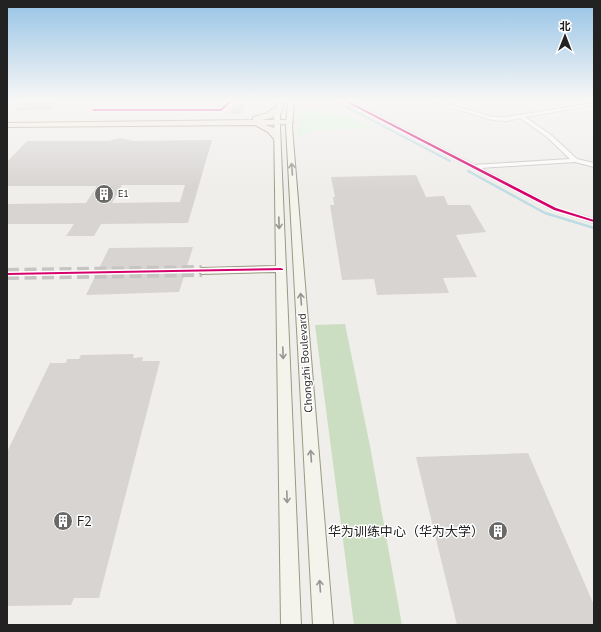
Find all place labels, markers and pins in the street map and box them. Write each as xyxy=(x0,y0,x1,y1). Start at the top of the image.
building icon: E1 xyxy=(93,183,115,205)
place label: E1 xyxy=(118,188,129,200)
building icon: F2 xyxy=(52,510,74,532)
place label: F2 xyxy=(77,513,92,531)
building icon: 华为训练中心（华为大学） xyxy=(487,520,509,542)
place label: 华为训练中心（华为大学） xyxy=(328,523,484,541)

